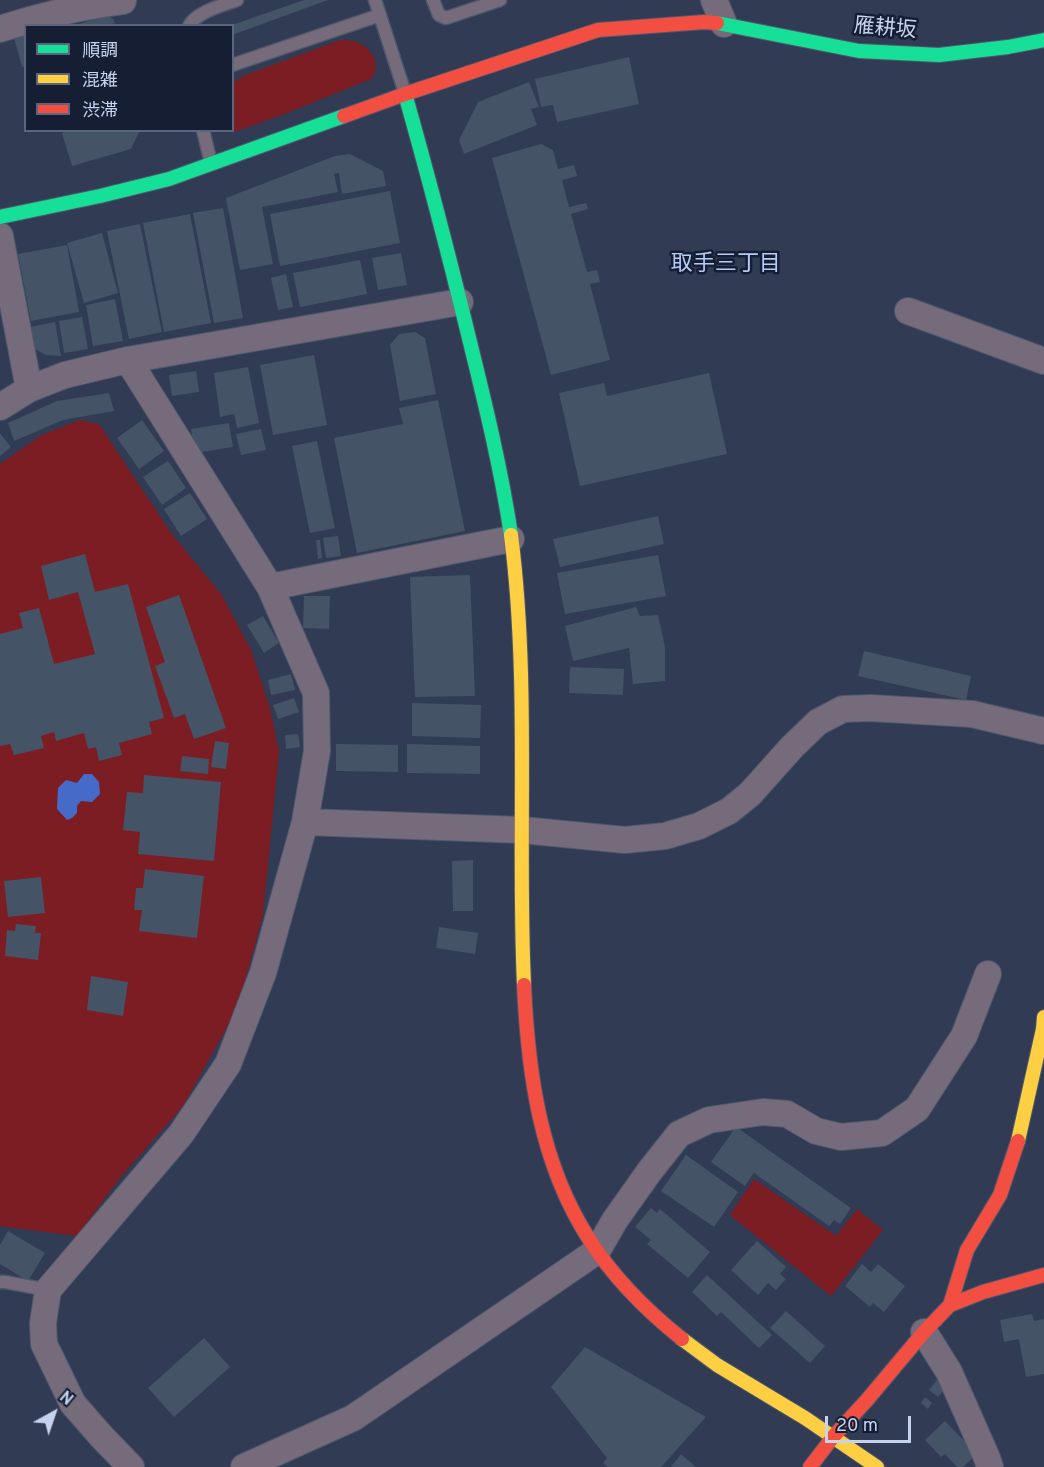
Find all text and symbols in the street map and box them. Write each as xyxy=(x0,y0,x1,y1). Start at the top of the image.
street label: 雁耕坂 xyxy=(853,15,917,45)
legend xyxy=(24,24,234,132)
text: 順調 xyxy=(82,40,118,63)
text: 混雑 xyxy=(82,70,118,93)
text: 渋滞 xyxy=(82,100,118,123)
district label: 取手三丁目 xyxy=(671,253,781,279)
north arrow xyxy=(24,1383,84,1443)
text: N xyxy=(55,1388,76,1411)
scale bar xyxy=(828,1404,914,1442)
text: 20 m xyxy=(836,1415,878,1438)

